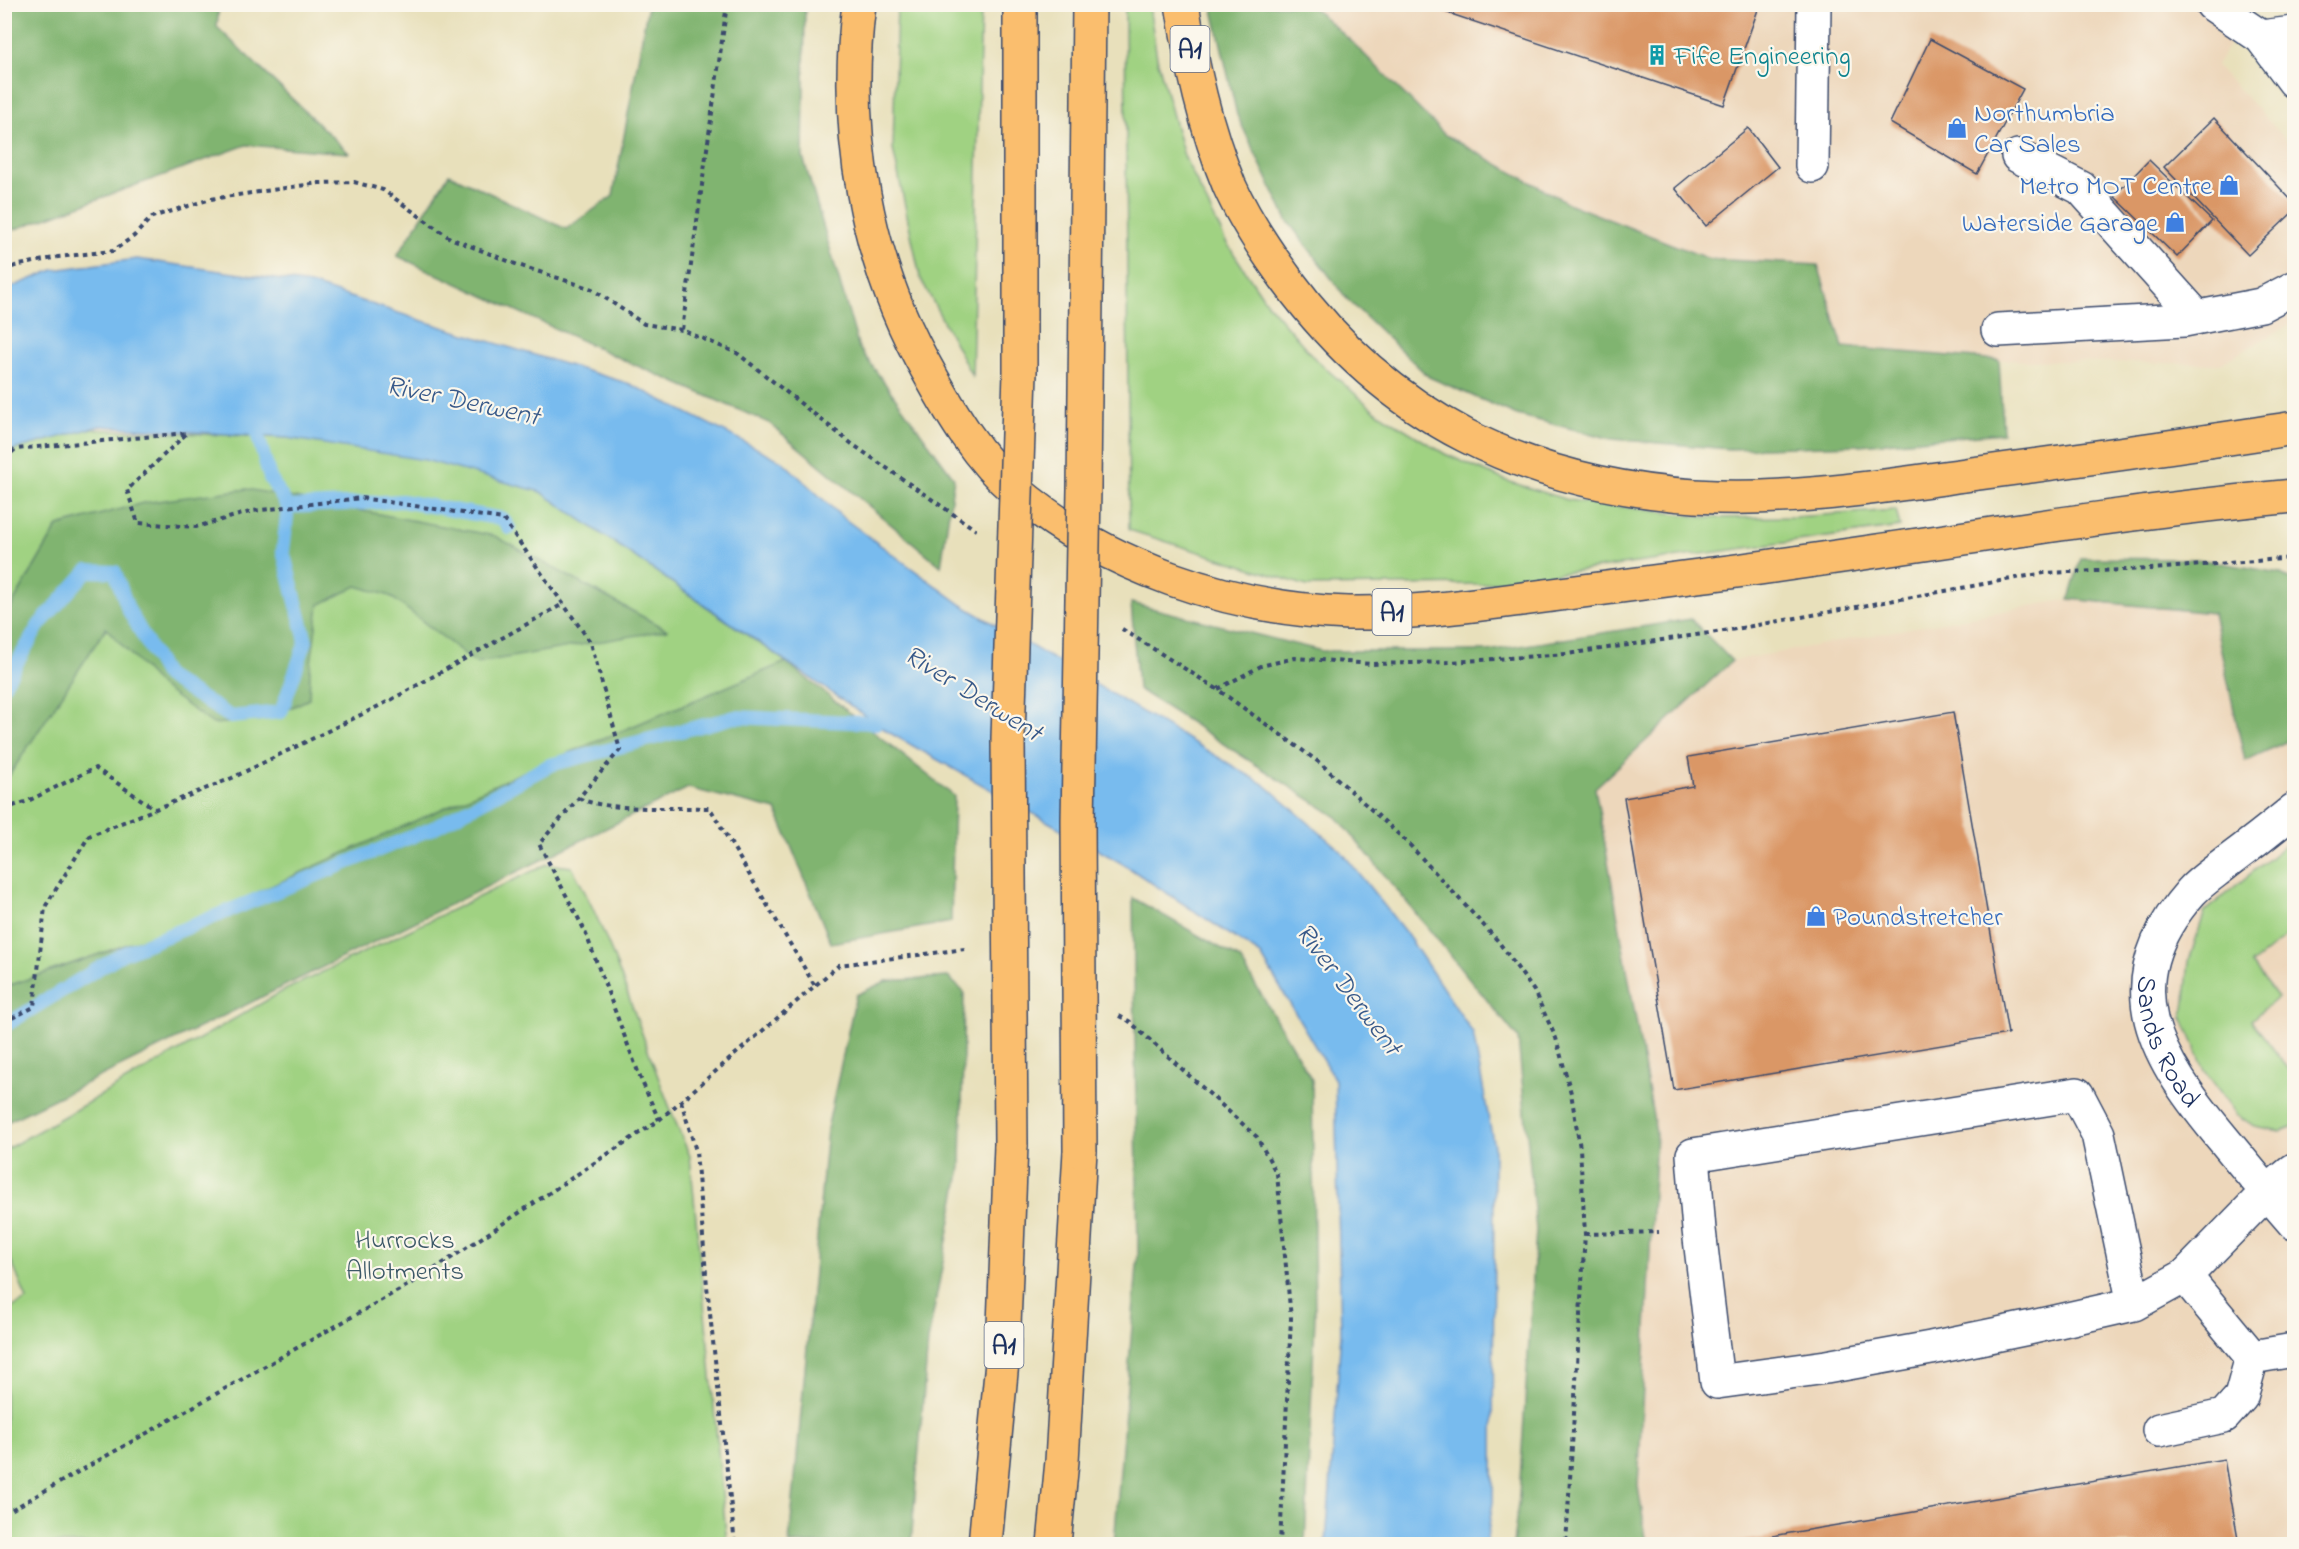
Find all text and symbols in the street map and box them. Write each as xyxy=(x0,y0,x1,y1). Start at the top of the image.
road number: A1 xyxy=(1170,26,1210,72)
place label: Fife Engineering xyxy=(1673,38,1851,77)
building icon: Fife Engineering xyxy=(1645,43,1669,67)
place label: Northumbria Car Sales xyxy=(1974,95,2115,165)
shop icon: Northumbria Car Sales xyxy=(1945,116,1969,140)
place label: Metro MOT Centre xyxy=(2019,168,2213,207)
shop icon: Metro MOT Centre xyxy=(2217,173,2241,197)
place label: Waterside Garage xyxy=(1962,205,2159,244)
shop icon: Waterside Garage xyxy=(2163,210,2187,234)
water label: River Derwent xyxy=(382,366,546,439)
road number: A1 xyxy=(1372,589,1412,635)
water label: River Derwent xyxy=(895,636,1051,755)
place label: Poundstretcher xyxy=(1833,899,2003,938)
shop icon: Poundstretcher xyxy=(1804,904,1828,928)
water label: River Derwent xyxy=(1284,915,1412,1067)
street label: Sands Road xyxy=(2125,975,2209,1117)
park label: Hurrocks Allotments xyxy=(346,1222,464,1292)
road number: A1 xyxy=(984,1322,1024,1368)

